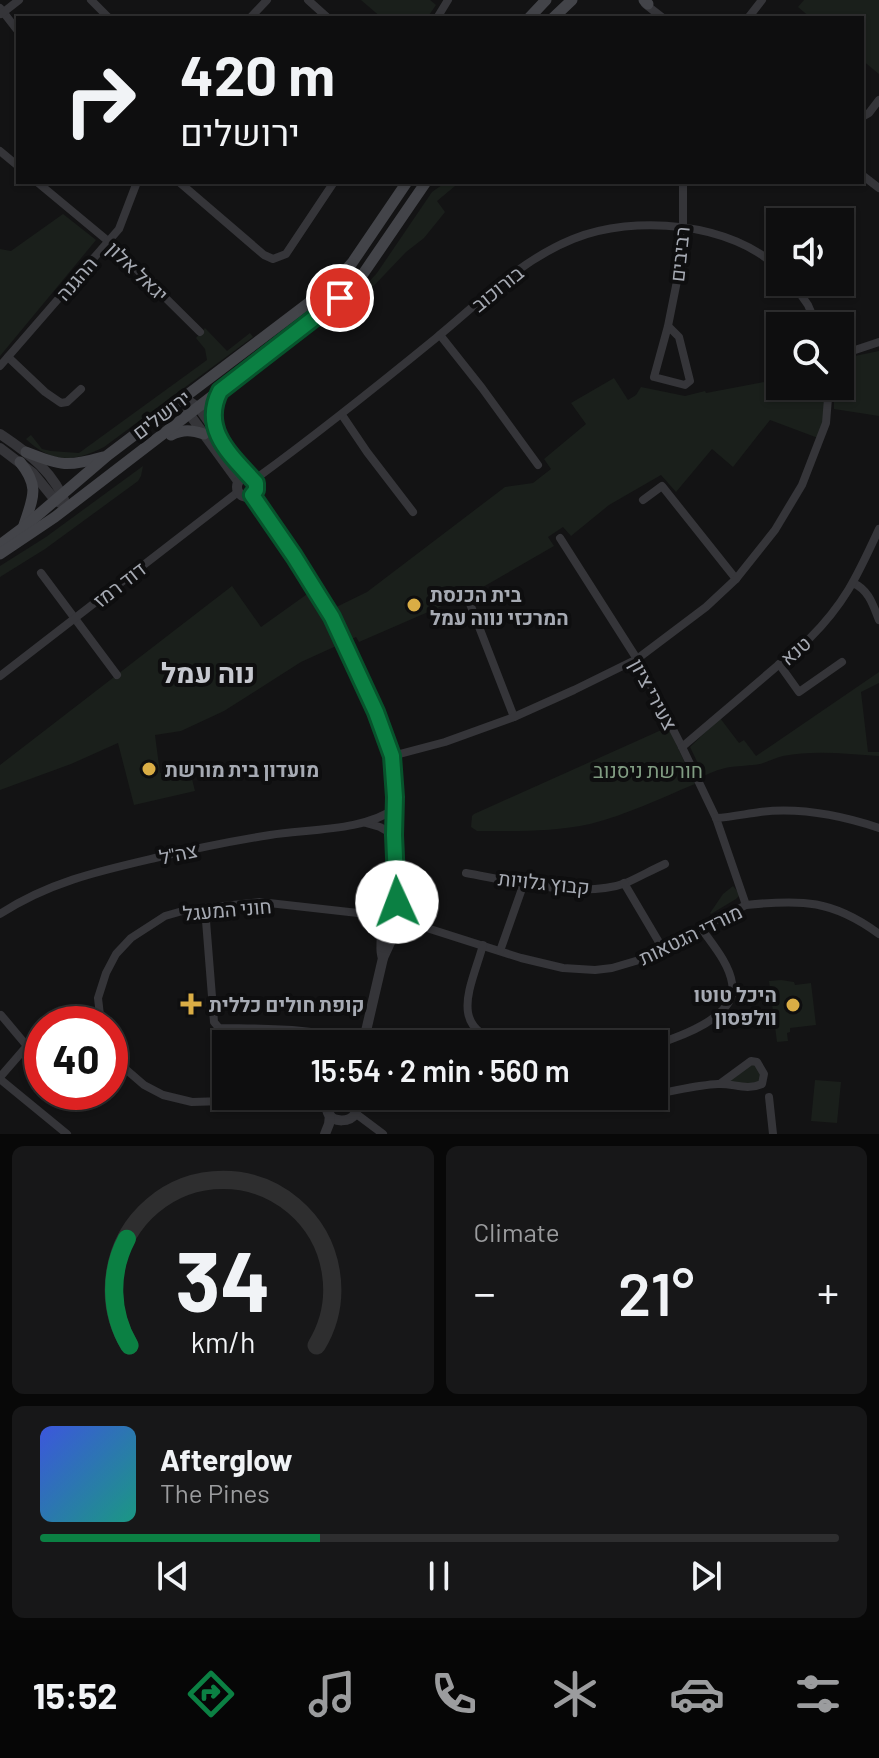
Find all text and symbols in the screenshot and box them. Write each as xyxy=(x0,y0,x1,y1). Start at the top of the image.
text: 420 m xyxy=(180,40,335,107)
icon: right xyxy=(48,48,152,152)
text: ירושלים xyxy=(180,110,300,153)
map controls xyxy=(766,208,854,400)
button: sound xyxy=(766,208,854,296)
street label: רביבים xyxy=(664,225,694,283)
street label: יגאל אלון xyxy=(102,236,174,306)
street label: ההגנה xyxy=(50,251,102,305)
street label: בורוכוב xyxy=(466,260,528,316)
pin xyxy=(306,264,374,332)
icon: arrive xyxy=(318,276,362,320)
button: search xyxy=(766,312,854,400)
street label: ירושלים xyxy=(127,384,195,444)
street label: דוד רמז xyxy=(88,556,150,612)
place label: בית הכנסת המרכזי נווה עמל xyxy=(430,582,569,629)
marker: בית הכנסת המרכזי נווה עמל xyxy=(405,596,423,614)
street label: טנא xyxy=(775,630,815,670)
street label: צעירי ציון xyxy=(625,654,683,734)
district label: נוה עמל xyxy=(161,655,255,689)
place label: מועדון בית מורשת xyxy=(165,757,319,781)
park label: חורשת ניסנוב xyxy=(593,758,703,782)
marker: מועדון בית מורשת xyxy=(140,760,158,778)
street label: צה"ל xyxy=(157,837,199,869)
position arrow xyxy=(355,860,439,944)
street label: קבוץ גלויות xyxy=(497,865,591,899)
street label: חוני המעגל xyxy=(181,893,273,925)
street label: מורדי הגטאות xyxy=(634,899,746,969)
place label: היכל טוטו וולפסון xyxy=(694,982,777,1029)
place label: קופת חולים כללית xyxy=(209,992,365,1016)
marker: קופת חולים כללית xyxy=(180,993,202,1015)
marker: היכל טוטו וולפסון xyxy=(784,996,802,1014)
speed limit sign: 40 xyxy=(24,1006,128,1110)
text: 15:54 · 2 min · 560 m xyxy=(310,1052,570,1088)
text: Climate xyxy=(474,1216,560,1247)
text: 34 xyxy=(175,1229,270,1329)
text: 21° xyxy=(618,1256,694,1328)
text: − xyxy=(474,1265,496,1318)
text: + xyxy=(817,1265,839,1318)
text: km/h xyxy=(190,1324,255,1359)
text: Afterglow xyxy=(160,1441,293,1477)
text: The Pines xyxy=(160,1477,270,1508)
icon: previous xyxy=(151,1554,195,1598)
icon: pause xyxy=(417,1554,461,1598)
icon: next xyxy=(684,1554,728,1598)
icon: directions xyxy=(183,1666,239,1722)
icon: music xyxy=(304,1666,360,1722)
icon: phone xyxy=(426,1666,482,1722)
icon: climate xyxy=(547,1666,603,1722)
icon: car xyxy=(669,1666,725,1722)
icon: filters xyxy=(790,1666,846,1722)
text: 15:52 xyxy=(33,1673,118,1716)

